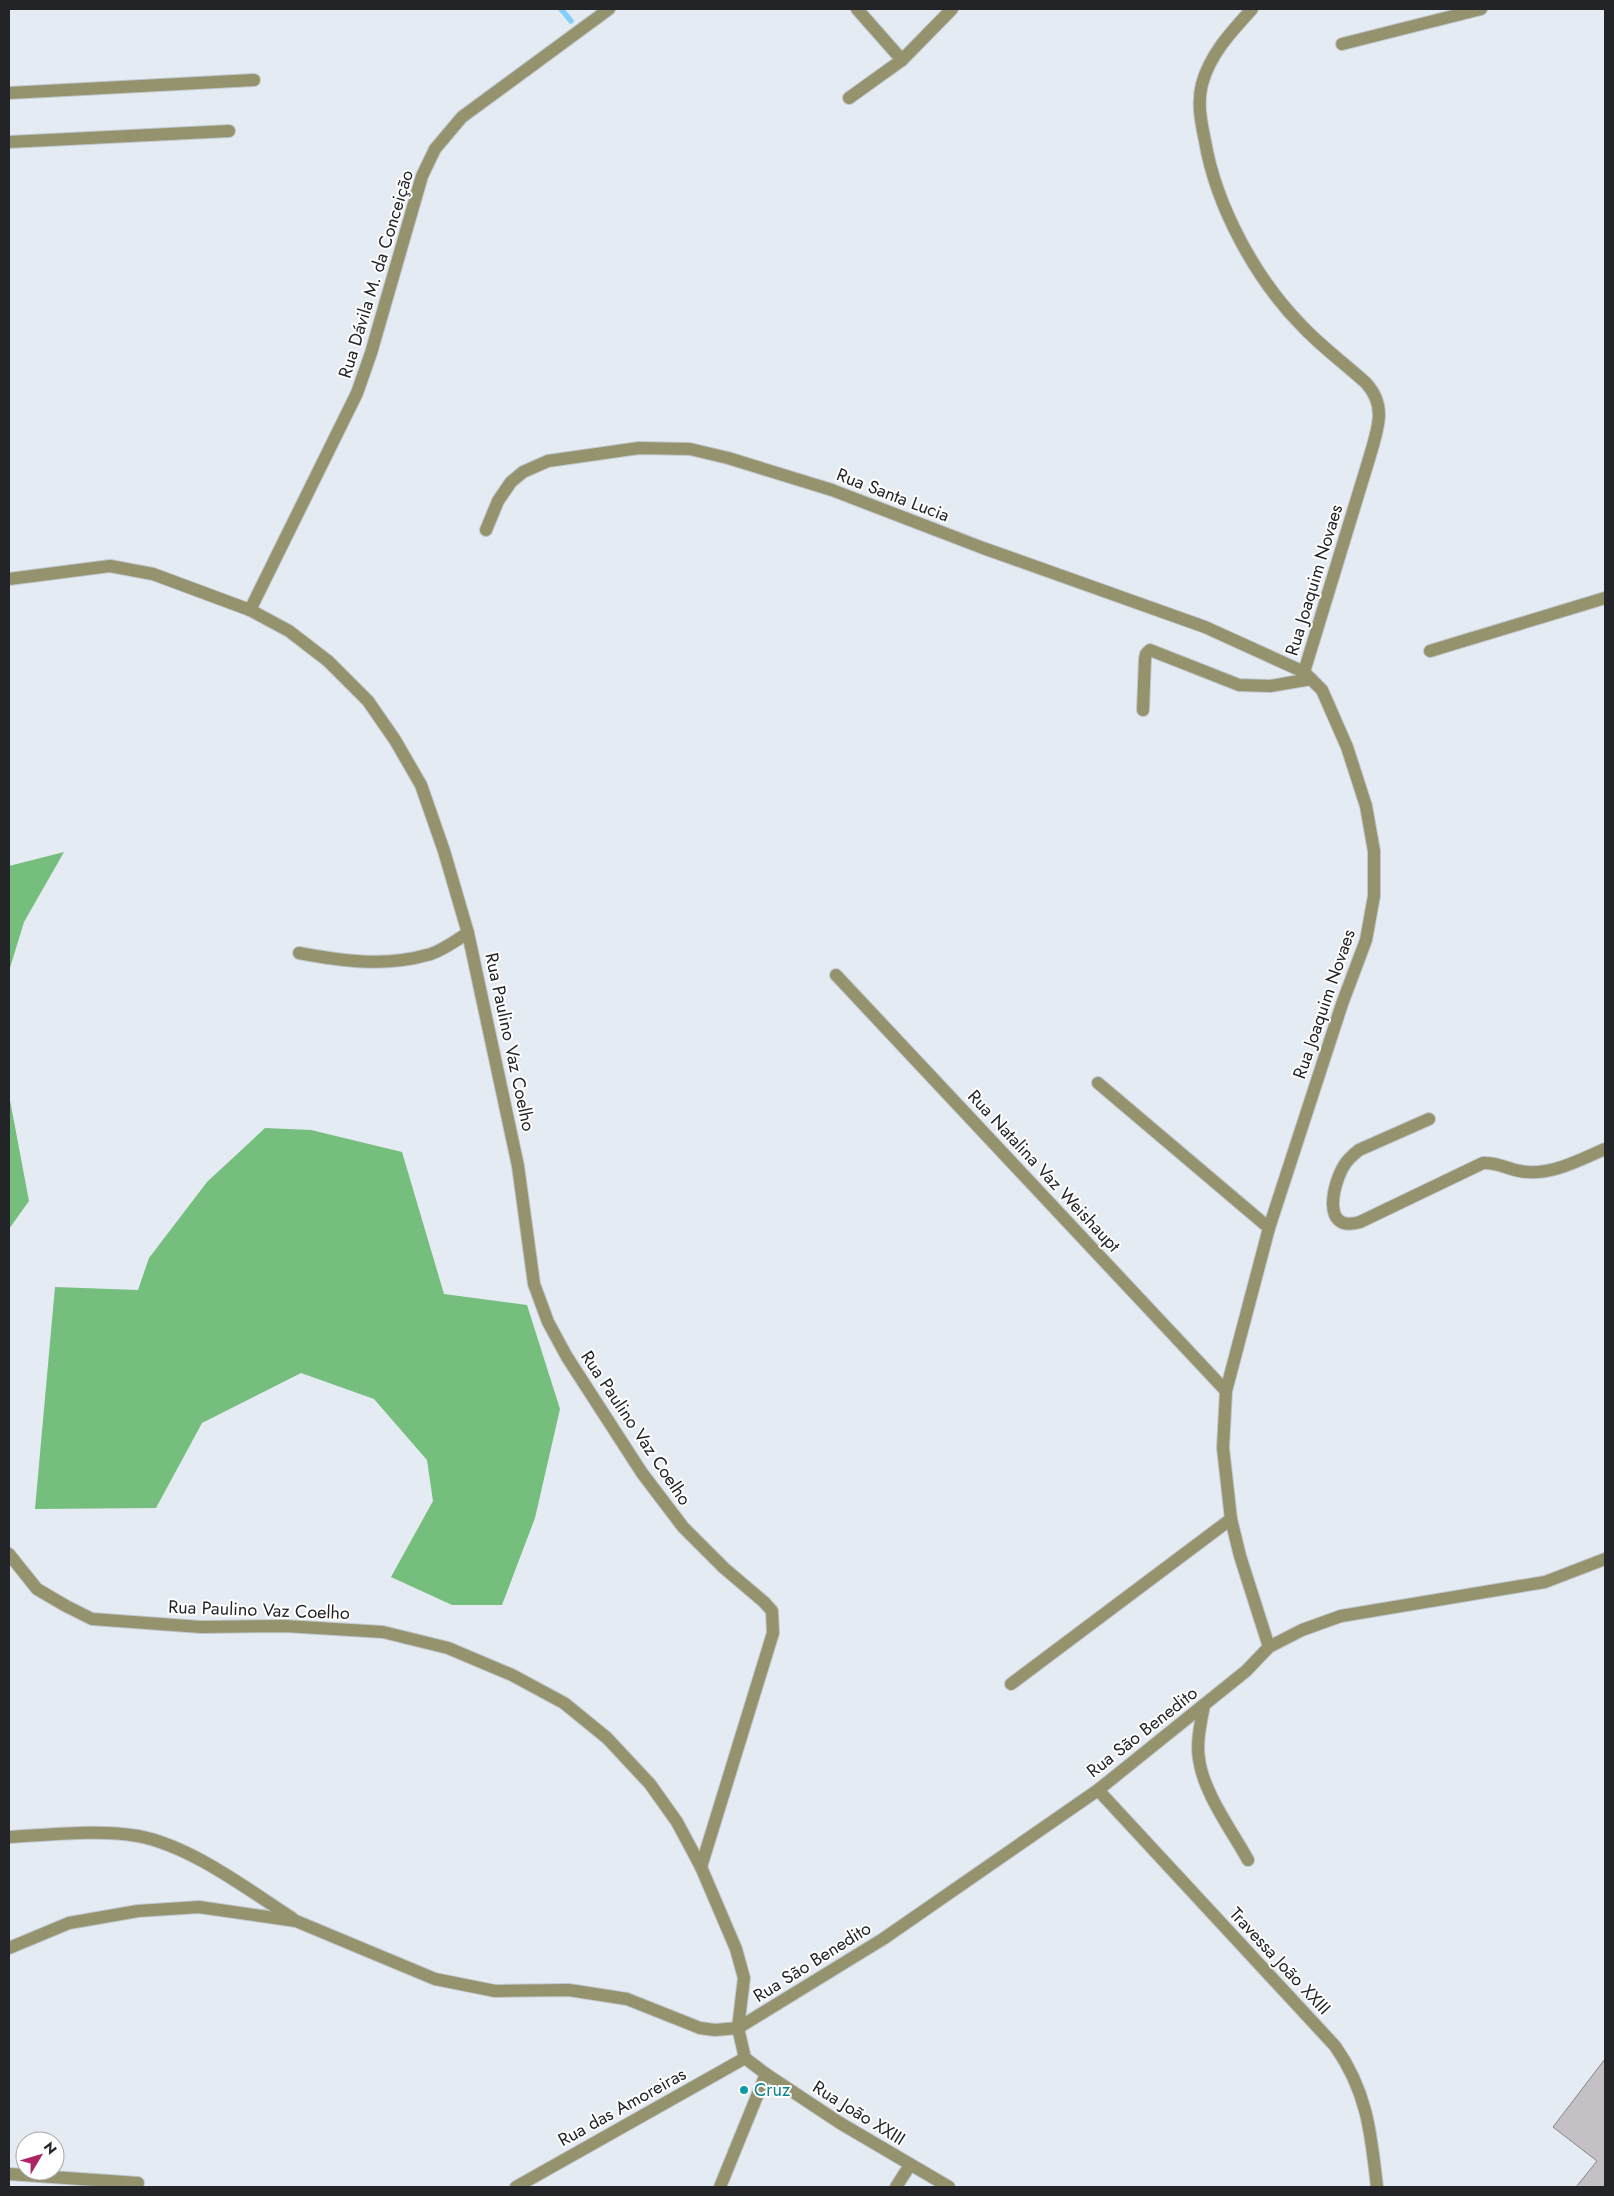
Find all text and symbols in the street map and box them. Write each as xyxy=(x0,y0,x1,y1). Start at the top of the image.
street label: Rua Dávila M. da Conceição xyxy=(332,167,420,381)
street label: Rua Santa Lucia xyxy=(833,462,953,528)
street label: Rua Joaquim Novaes xyxy=(1279,501,1349,659)
street label: Rua Joaquim Novaes xyxy=(1286,926,1362,1082)
street label: Rua Paulino Vaz Coelho xyxy=(478,950,542,1134)
street label: Rua Natalina Vaz Weishaupt xyxy=(962,1084,1127,1258)
street label: Rua Paulino Vaz Coelho xyxy=(574,1345,698,1511)
street label: Rua Paulino Vaz Coelho xyxy=(168,1594,350,1626)
street label: Rua São Benedito xyxy=(1081,1680,1203,1784)
street label: Travessa João XXIII xyxy=(1223,1901,1337,2021)
street label: Rua São Benedito xyxy=(748,1915,876,2009)
street label: Rua das Amoreiras xyxy=(553,2061,691,2153)
street label: Rua João XXIII xyxy=(808,2074,910,2152)
place label: Cruz xyxy=(754,2077,791,2103)
marker: Cruz xyxy=(738,2084,750,2096)
north arrow xyxy=(15,2131,65,2181)
text: N xyxy=(39,2137,62,2159)

